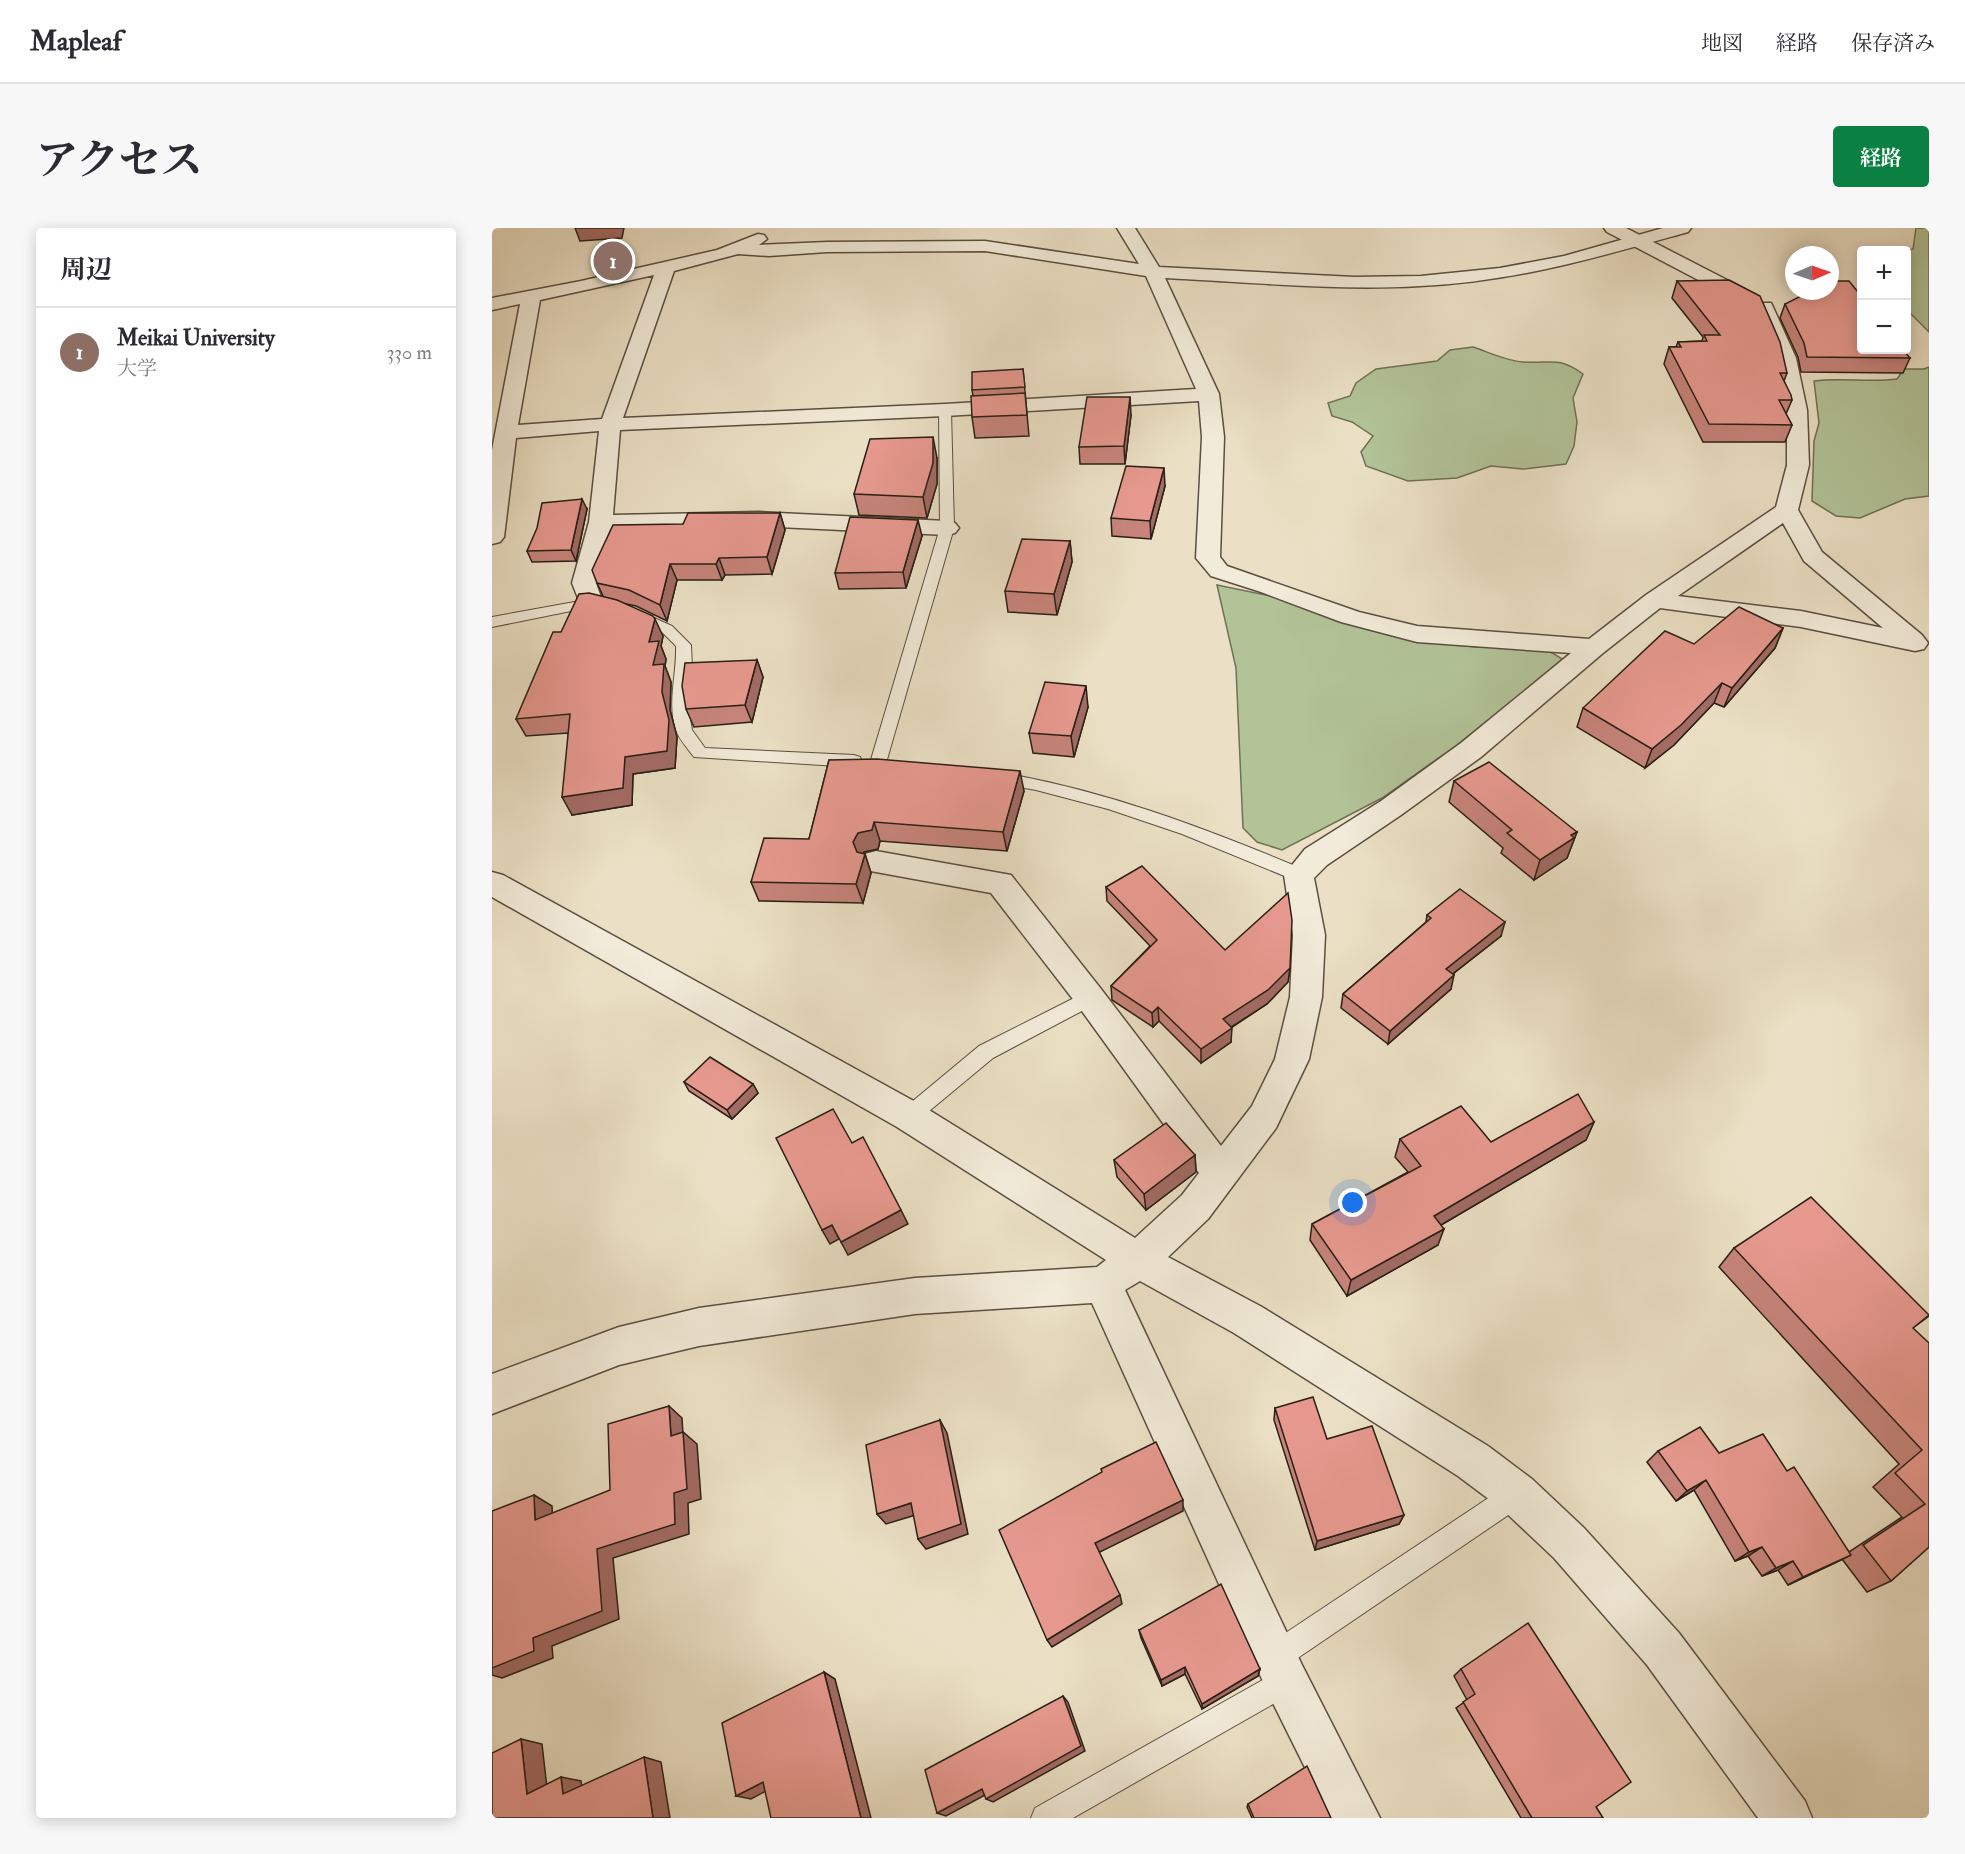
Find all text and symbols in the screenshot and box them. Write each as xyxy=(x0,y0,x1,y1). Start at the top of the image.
text: Mapleaf xyxy=(30,24,122,59)
text: 地図 xyxy=(1701,30,1743,57)
text: 経路 xyxy=(1776,30,1818,57)
text: 保存済み xyxy=(1851,30,1935,57)
button: 経路 xyxy=(1833,126,1929,187)
text: アクセス xyxy=(36,135,203,187)
pin: 1 xyxy=(594,238,632,284)
north arrow xyxy=(1785,246,1839,300)
map controls xyxy=(1857,246,1911,354)
button: + xyxy=(1857,246,1911,300)
text: 周辺 xyxy=(60,254,112,286)
button: − xyxy=(1857,300,1911,354)
text: Meikai University xyxy=(117,324,275,352)
text: 1 xyxy=(76,340,83,365)
text: 330 m xyxy=(387,340,432,365)
text: 大学 xyxy=(117,356,157,381)
your location xyxy=(1338,1188,1367,1217)

